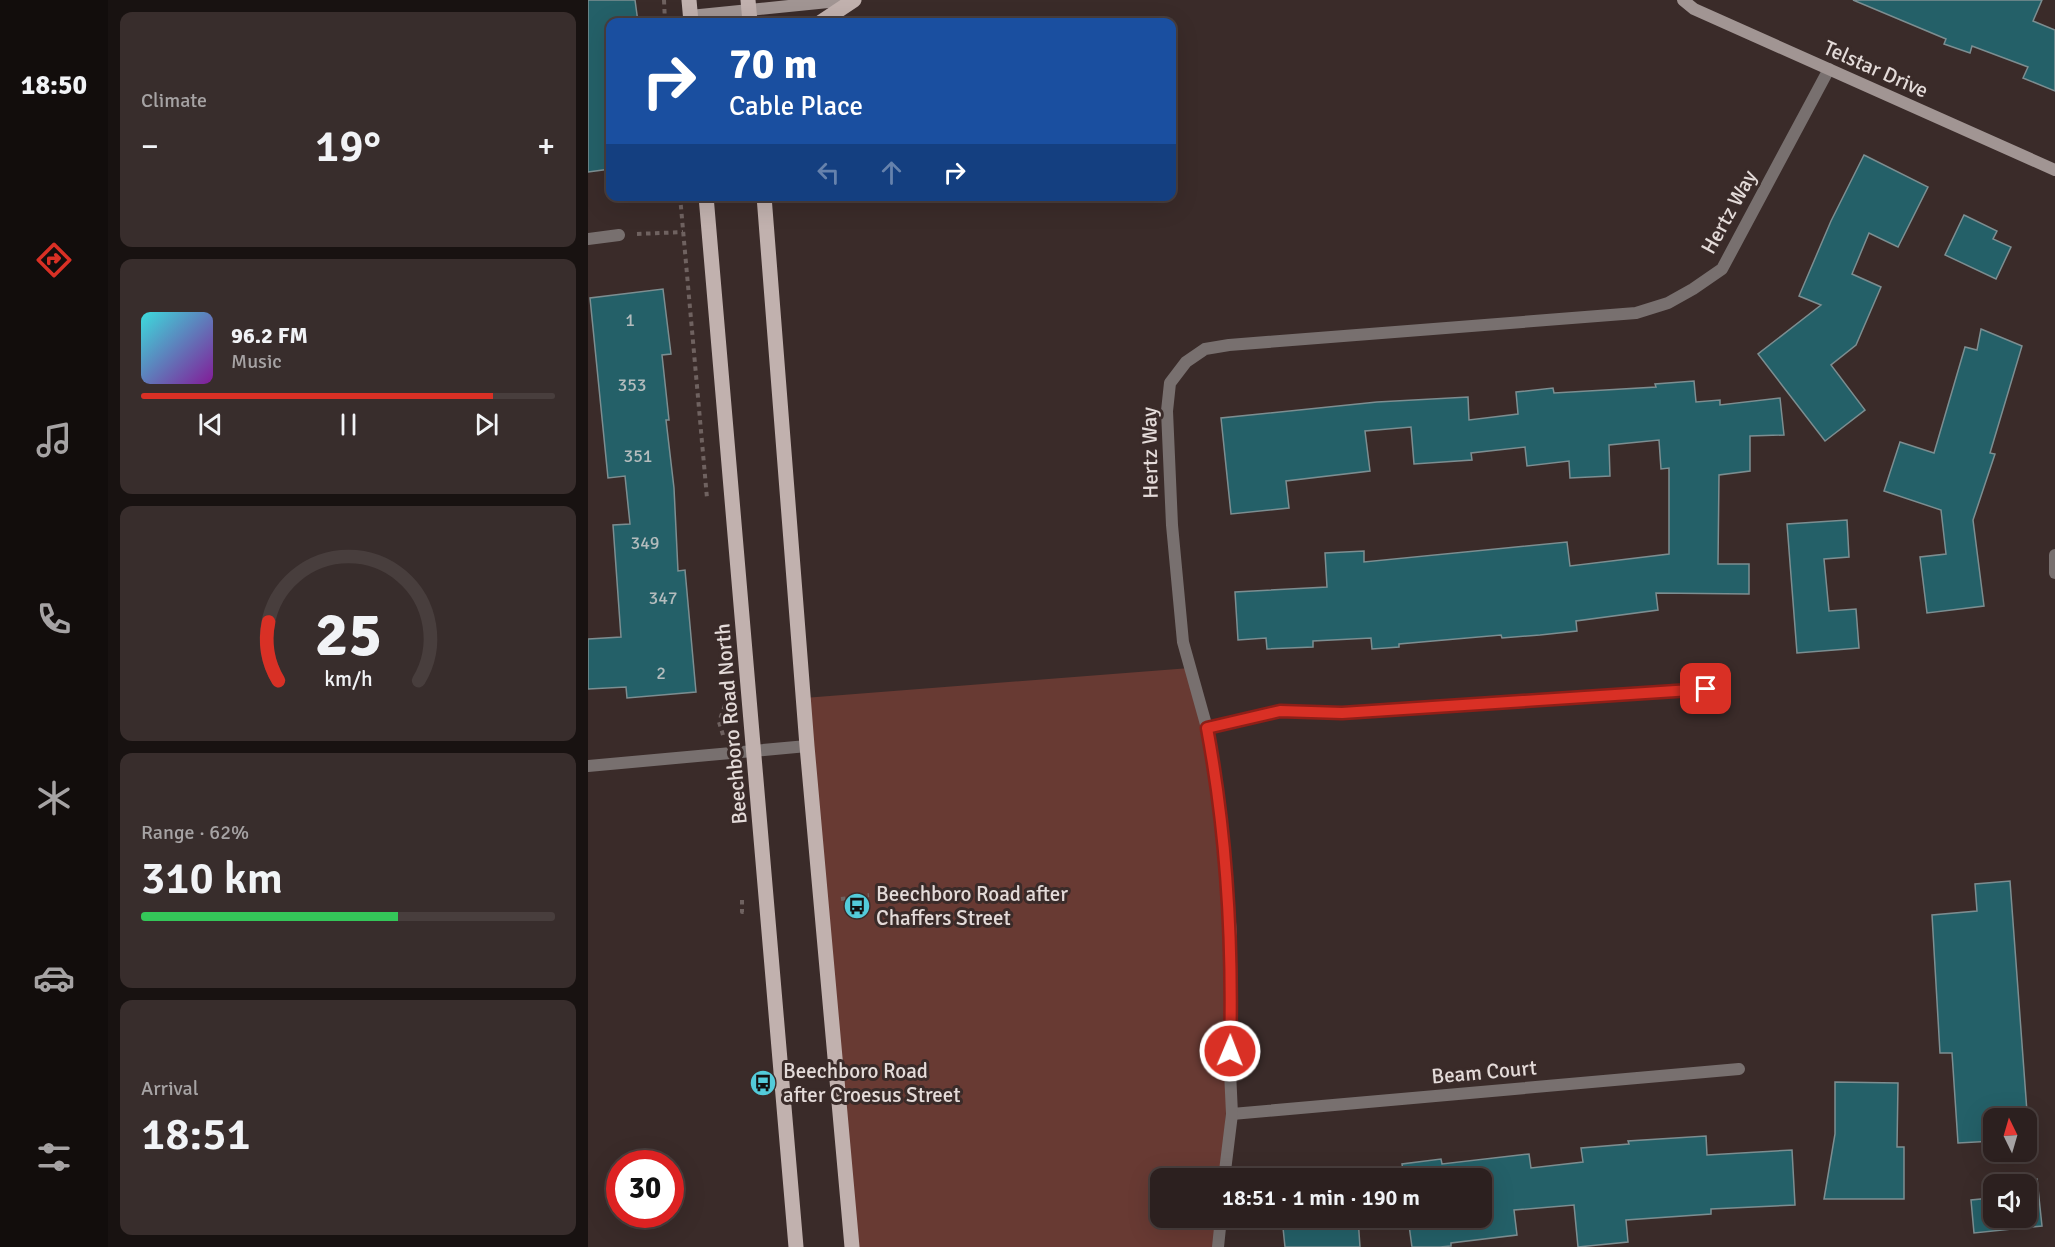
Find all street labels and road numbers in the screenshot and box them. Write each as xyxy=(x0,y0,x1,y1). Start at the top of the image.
street label: Telstar Drive xyxy=(1820,34,1932,104)
street label: Hertz Way xyxy=(1695,165,1763,258)
street label: Hertz Way xyxy=(1136,407,1164,499)
street label: Beechboro Road North xyxy=(709,622,753,826)
street label: Beam Court xyxy=(1430,1054,1538,1090)

